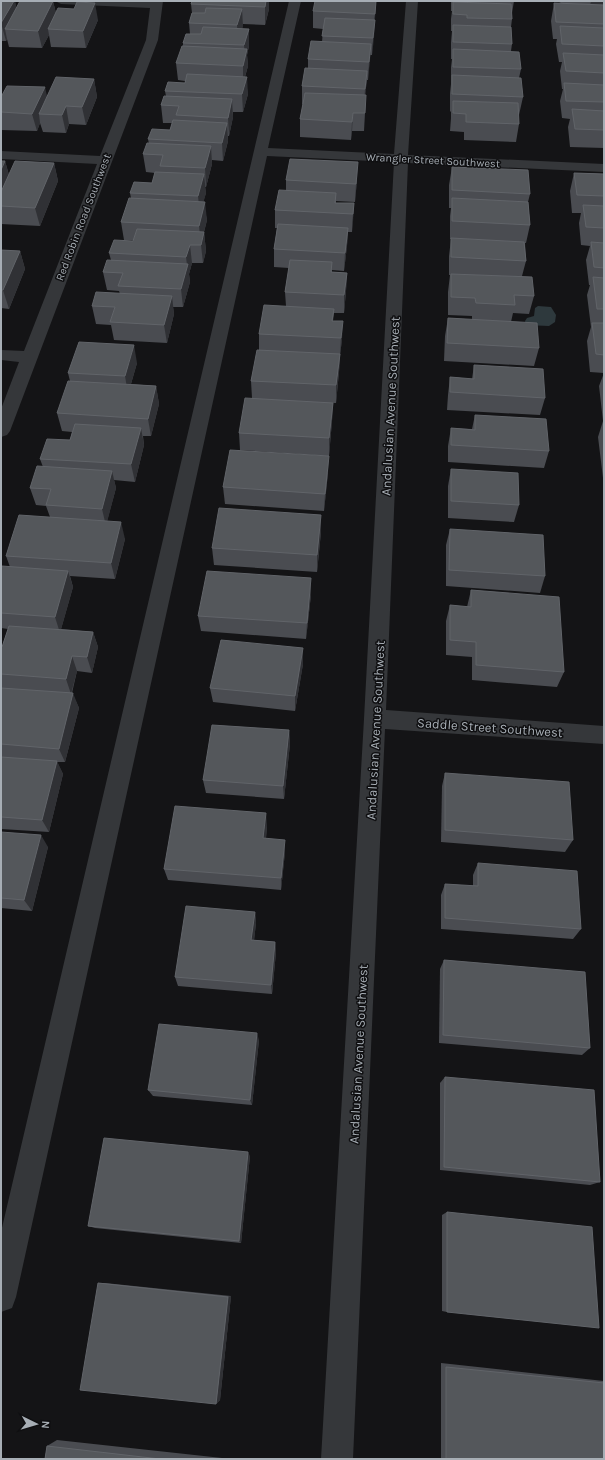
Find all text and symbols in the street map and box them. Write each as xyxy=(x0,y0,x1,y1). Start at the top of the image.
street label: Wrangler Street Southwest xyxy=(366,150,500,171)
street label: Red Robin Road Southwest xyxy=(53,152,114,282)
street label: Andalusian Avenue Southwest xyxy=(378,316,403,496)
street label: Andalusian Avenue Southwest xyxy=(363,640,388,820)
street label: Saddle Street Southwest xyxy=(417,715,563,740)
street label: Andalusian Avenue Southwest xyxy=(346,964,371,1144)
north arrow xyxy=(16,1404,56,1444)
text: N xyxy=(39,1420,52,1429)

